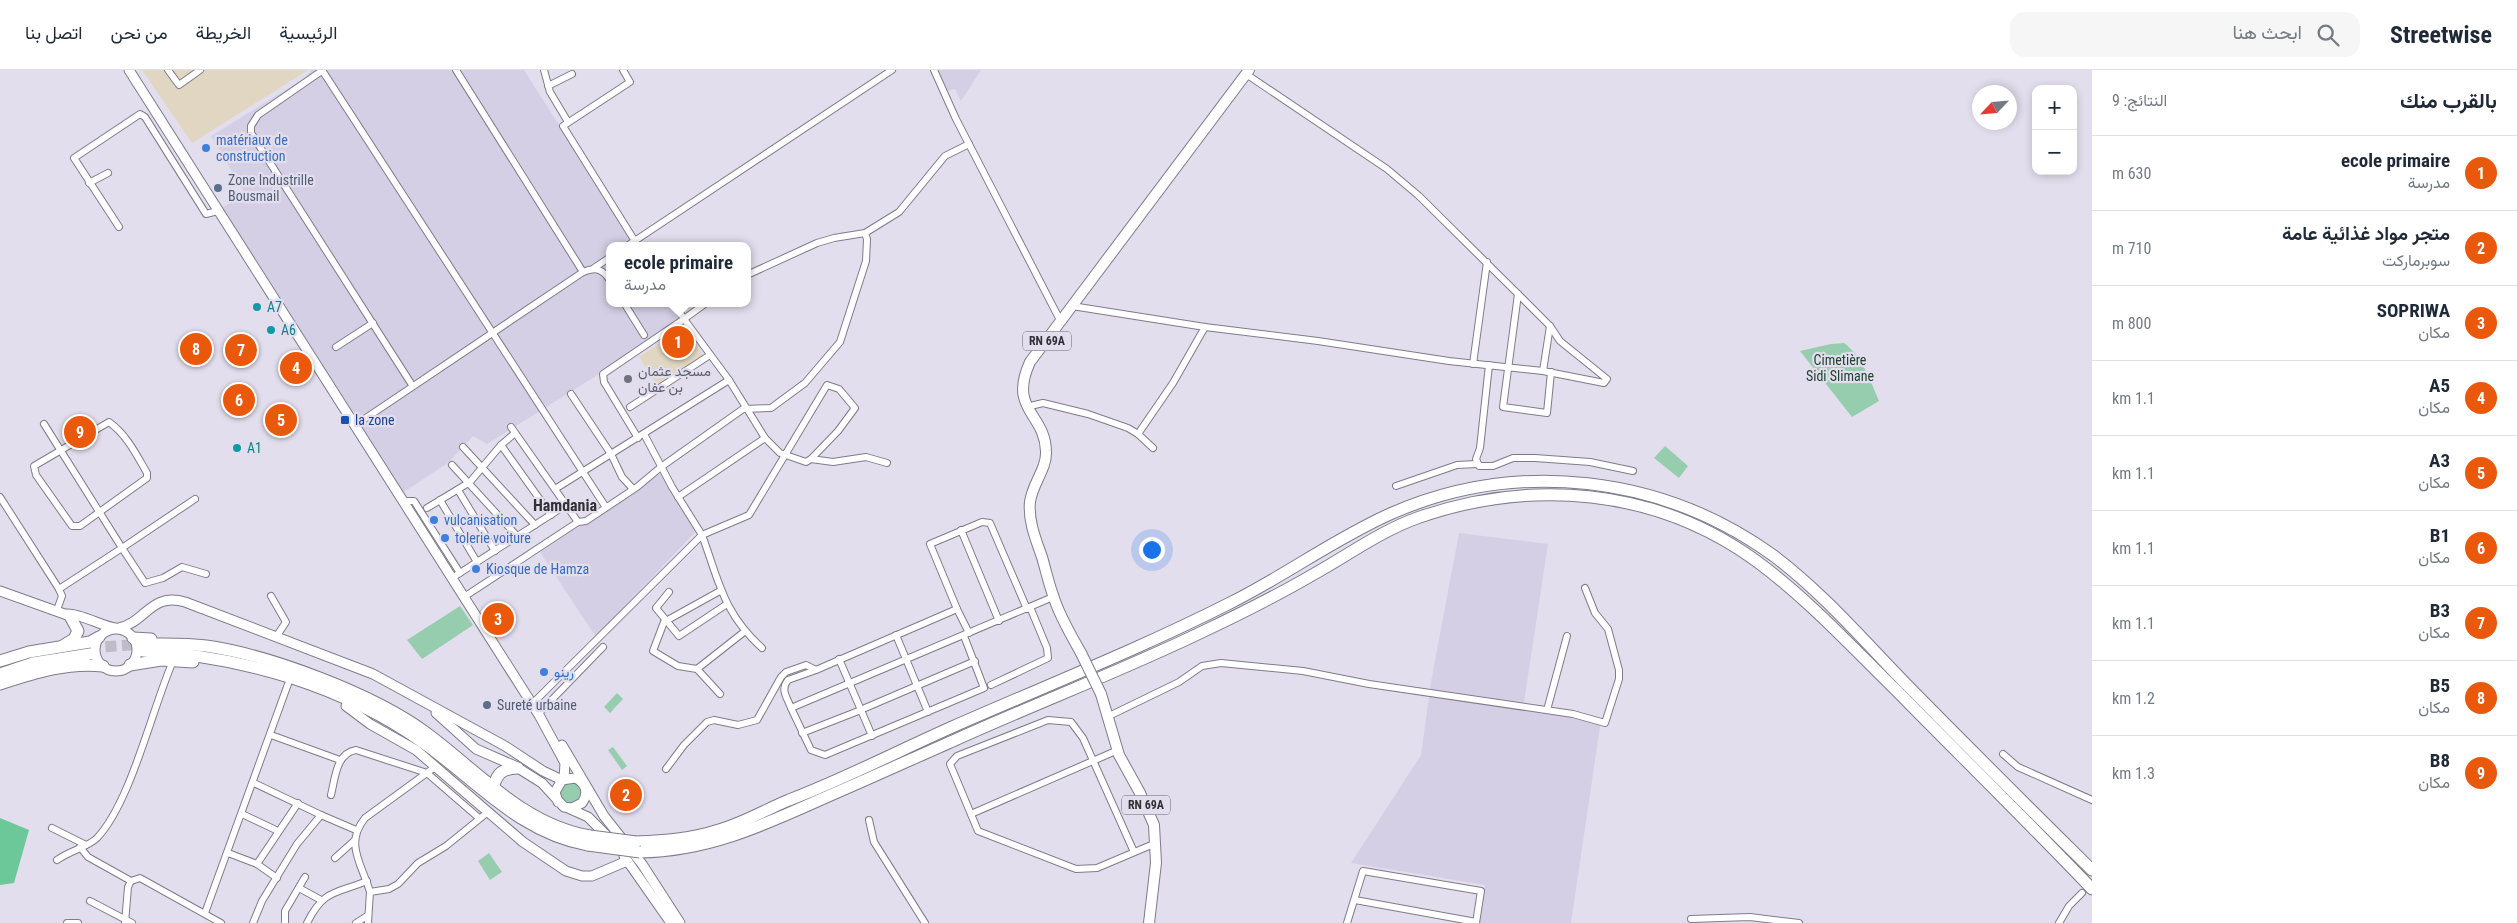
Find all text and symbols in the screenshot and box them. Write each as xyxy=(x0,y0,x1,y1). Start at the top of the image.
search box xyxy=(2010,12,2360,57)
text: ابحث هنا xyxy=(2232,21,2302,44)
icon: search xyxy=(2314,21,2342,49)
text: Streetwise xyxy=(2390,21,2492,49)
text: اتصل بنا xyxy=(25,22,82,43)
text: من نحن xyxy=(110,22,168,43)
text: الخريطة xyxy=(196,22,251,43)
text: الرئيسية xyxy=(279,22,337,43)
north arrow xyxy=(1972,85,2017,130)
map controls xyxy=(2032,85,2077,175)
button: + xyxy=(2032,85,2077,130)
text: بالقرب منك xyxy=(2400,89,2497,113)
text: النتائج: 9 xyxy=(2112,91,2167,110)
button: − xyxy=(2032,130,2077,175)
place label: matériaux de construction xyxy=(216,132,288,164)
marker: matériaux de construction xyxy=(200,142,212,154)
text: ecole primaire xyxy=(2341,149,2450,172)
text: 630 m xyxy=(2112,164,2151,183)
text: 1 xyxy=(2477,164,2485,183)
place label: Zone Industrille Bousmail xyxy=(228,172,314,204)
text: مدرسة xyxy=(2408,173,2450,192)
marker: Zone Industrille Bousmail xyxy=(212,182,224,194)
text: متجر مواد غذائية عامة xyxy=(2282,222,2450,245)
text: 710 m xyxy=(2112,239,2151,258)
text: 2 xyxy=(2477,239,2485,258)
popup xyxy=(606,242,751,307)
text: ecole primaire xyxy=(624,251,733,274)
text: سوبرماركت xyxy=(2382,251,2450,270)
text: مدرسة xyxy=(624,275,666,294)
place label: A7 xyxy=(267,299,282,315)
text: SOPRIWA xyxy=(2377,299,2450,322)
marker: A7 xyxy=(251,301,263,313)
text: 800 m xyxy=(2112,314,2151,333)
text: 3 xyxy=(2477,314,2485,333)
place label: A6 xyxy=(281,322,296,338)
pin: 1 xyxy=(662,323,694,361)
text: مكان xyxy=(2418,323,2450,342)
marker: A6 xyxy=(265,324,277,336)
pin: 8 xyxy=(180,330,212,368)
pin: 7 xyxy=(225,331,257,369)
road number: RN 69A xyxy=(1023,332,1071,350)
pin: 4 xyxy=(280,349,312,387)
park label: Cimetière Sidi Slimane xyxy=(1806,352,1874,384)
place label: مسجد عثمان بن عفان xyxy=(638,363,711,396)
marker: مسجد عثمان بن عفان xyxy=(622,373,634,385)
text: A5 xyxy=(2429,374,2450,397)
pin: 6 xyxy=(223,381,255,419)
text: 1.1 km xyxy=(2112,389,2155,408)
text: 4 xyxy=(2477,389,2485,408)
text: مكان xyxy=(2418,398,2450,417)
pin: 5 xyxy=(265,401,297,439)
place label: la zone xyxy=(355,412,395,428)
pin: 9 xyxy=(64,413,96,451)
marker: la zone xyxy=(339,414,351,426)
place label: A1 xyxy=(247,440,262,456)
marker: A1 xyxy=(231,442,243,454)
text: A3 xyxy=(2429,449,2450,472)
text: 1.1 km xyxy=(2112,464,2155,483)
text: 5 xyxy=(2477,464,2485,483)
text: مكان xyxy=(2418,473,2450,492)
district label: Hamdania xyxy=(533,496,598,515)
place label: vulcanisation xyxy=(444,512,517,528)
marker: vulcanisation xyxy=(428,514,440,526)
text: B1 xyxy=(2430,524,2450,547)
place label: tolerie voiture xyxy=(455,530,531,546)
marker: tolerie voiture xyxy=(439,532,451,544)
your location xyxy=(1139,537,1165,563)
text: 1.1 km xyxy=(2112,539,2155,558)
text: 6 xyxy=(2477,539,2485,558)
text: مكان xyxy=(2418,548,2450,567)
place label: Kiosque de Hamza xyxy=(486,561,589,577)
marker: Kiosque de Hamza xyxy=(470,563,482,575)
text: B3 xyxy=(2430,599,2450,622)
pin: 3 xyxy=(482,600,514,638)
text: 1.1 km xyxy=(2112,614,2155,633)
text: 7 xyxy=(2477,614,2485,633)
text: مكان xyxy=(2418,623,2450,642)
place label: رينو xyxy=(554,664,574,681)
marker: رينو xyxy=(538,666,550,678)
text: B5 xyxy=(2430,674,2450,697)
text: 1.2 km xyxy=(2112,689,2155,708)
text: 8 xyxy=(2477,689,2485,708)
place label: Sureté urbaine xyxy=(497,697,577,713)
text: مكان xyxy=(2418,698,2450,717)
marker: Sureté urbaine xyxy=(481,699,493,711)
text: B8 xyxy=(2430,749,2450,772)
text: 1.3 km xyxy=(2112,764,2155,783)
text: 9 xyxy=(2477,764,2485,783)
text: مكان xyxy=(2418,773,2450,792)
pin: 2 xyxy=(610,776,642,814)
road number: RN 69A xyxy=(1122,796,1170,814)

